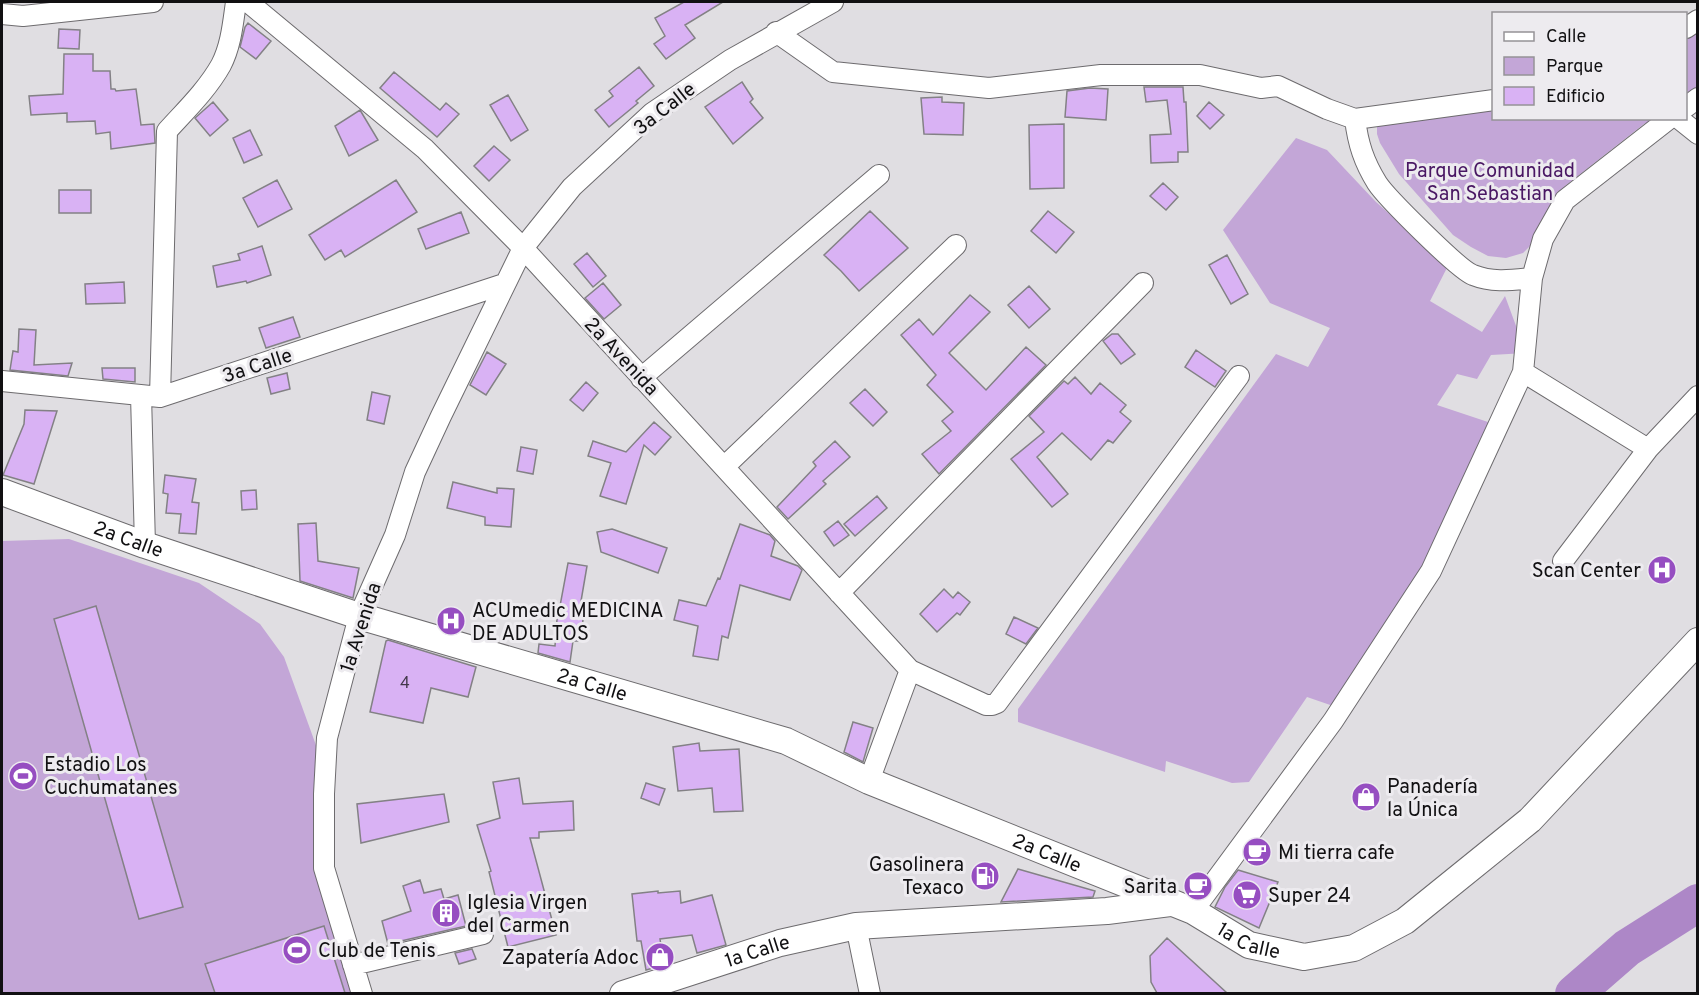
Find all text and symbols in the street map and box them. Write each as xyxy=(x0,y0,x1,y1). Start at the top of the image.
legend xyxy=(1492,12,1687,120)
text: Calle xyxy=(1546,26,1586,49)
text: Parque xyxy=(1546,56,1603,79)
street label: 3a Calle xyxy=(629,77,702,142)
text: Edificio xyxy=(1546,86,1605,109)
park label: Parque Comunidad San Sebastian xyxy=(1405,159,1575,208)
street label: 2a Avenida xyxy=(577,312,664,402)
street label: 3a Calle xyxy=(219,343,296,390)
street label: 2a Calle xyxy=(90,516,166,565)
hospital icon: Scan Center xyxy=(1646,554,1678,586)
place label: Scan Center xyxy=(1532,559,1641,585)
street label: 1a Avenida xyxy=(335,579,389,676)
place label: ACUmedic MEDICINA DE ADULTOS xyxy=(472,599,664,648)
hospital icon: ACUmedic MEDICINA DE ADULTOS xyxy=(435,605,467,637)
street label: 2a Calle xyxy=(553,664,630,709)
house number: 4 xyxy=(400,674,410,694)
place label: Estadio Los Cuchumatanes xyxy=(44,753,178,802)
sports icon: Estadio Los Cuchumatanes xyxy=(7,760,39,792)
place label: Panadería la Única xyxy=(1387,775,1478,824)
shop icon: Panadería la Única xyxy=(1350,781,1382,813)
street label: 2a Calle xyxy=(1008,829,1085,880)
cafe icon: Mi tierra cafe xyxy=(1241,836,1273,868)
place label: Mi tierra cafe xyxy=(1278,841,1395,867)
place label: Gasolinera Texaco xyxy=(869,853,964,902)
fuel station icon: Gasolinera Texaco xyxy=(969,860,1001,892)
cafe icon: Sarita xyxy=(1182,870,1214,902)
place label: Sarita xyxy=(1124,875,1177,901)
supermarket icon: Super 24 xyxy=(1231,879,1263,911)
place label: Super 24 xyxy=(1268,884,1351,910)
place label: Iglesia Virgen del Carmen xyxy=(467,891,587,940)
building icon: Iglesia Virgen del Carmen xyxy=(430,897,462,929)
street label: 1a Calle xyxy=(1211,917,1282,966)
street label: 1a Calle xyxy=(722,930,792,975)
sports icon: Club de Tenis xyxy=(281,934,313,966)
place label: Club de Tenis xyxy=(318,939,436,965)
shop icon: Zapatería Adoc xyxy=(644,941,676,973)
place label: Zapatería Adoc xyxy=(502,946,639,972)

